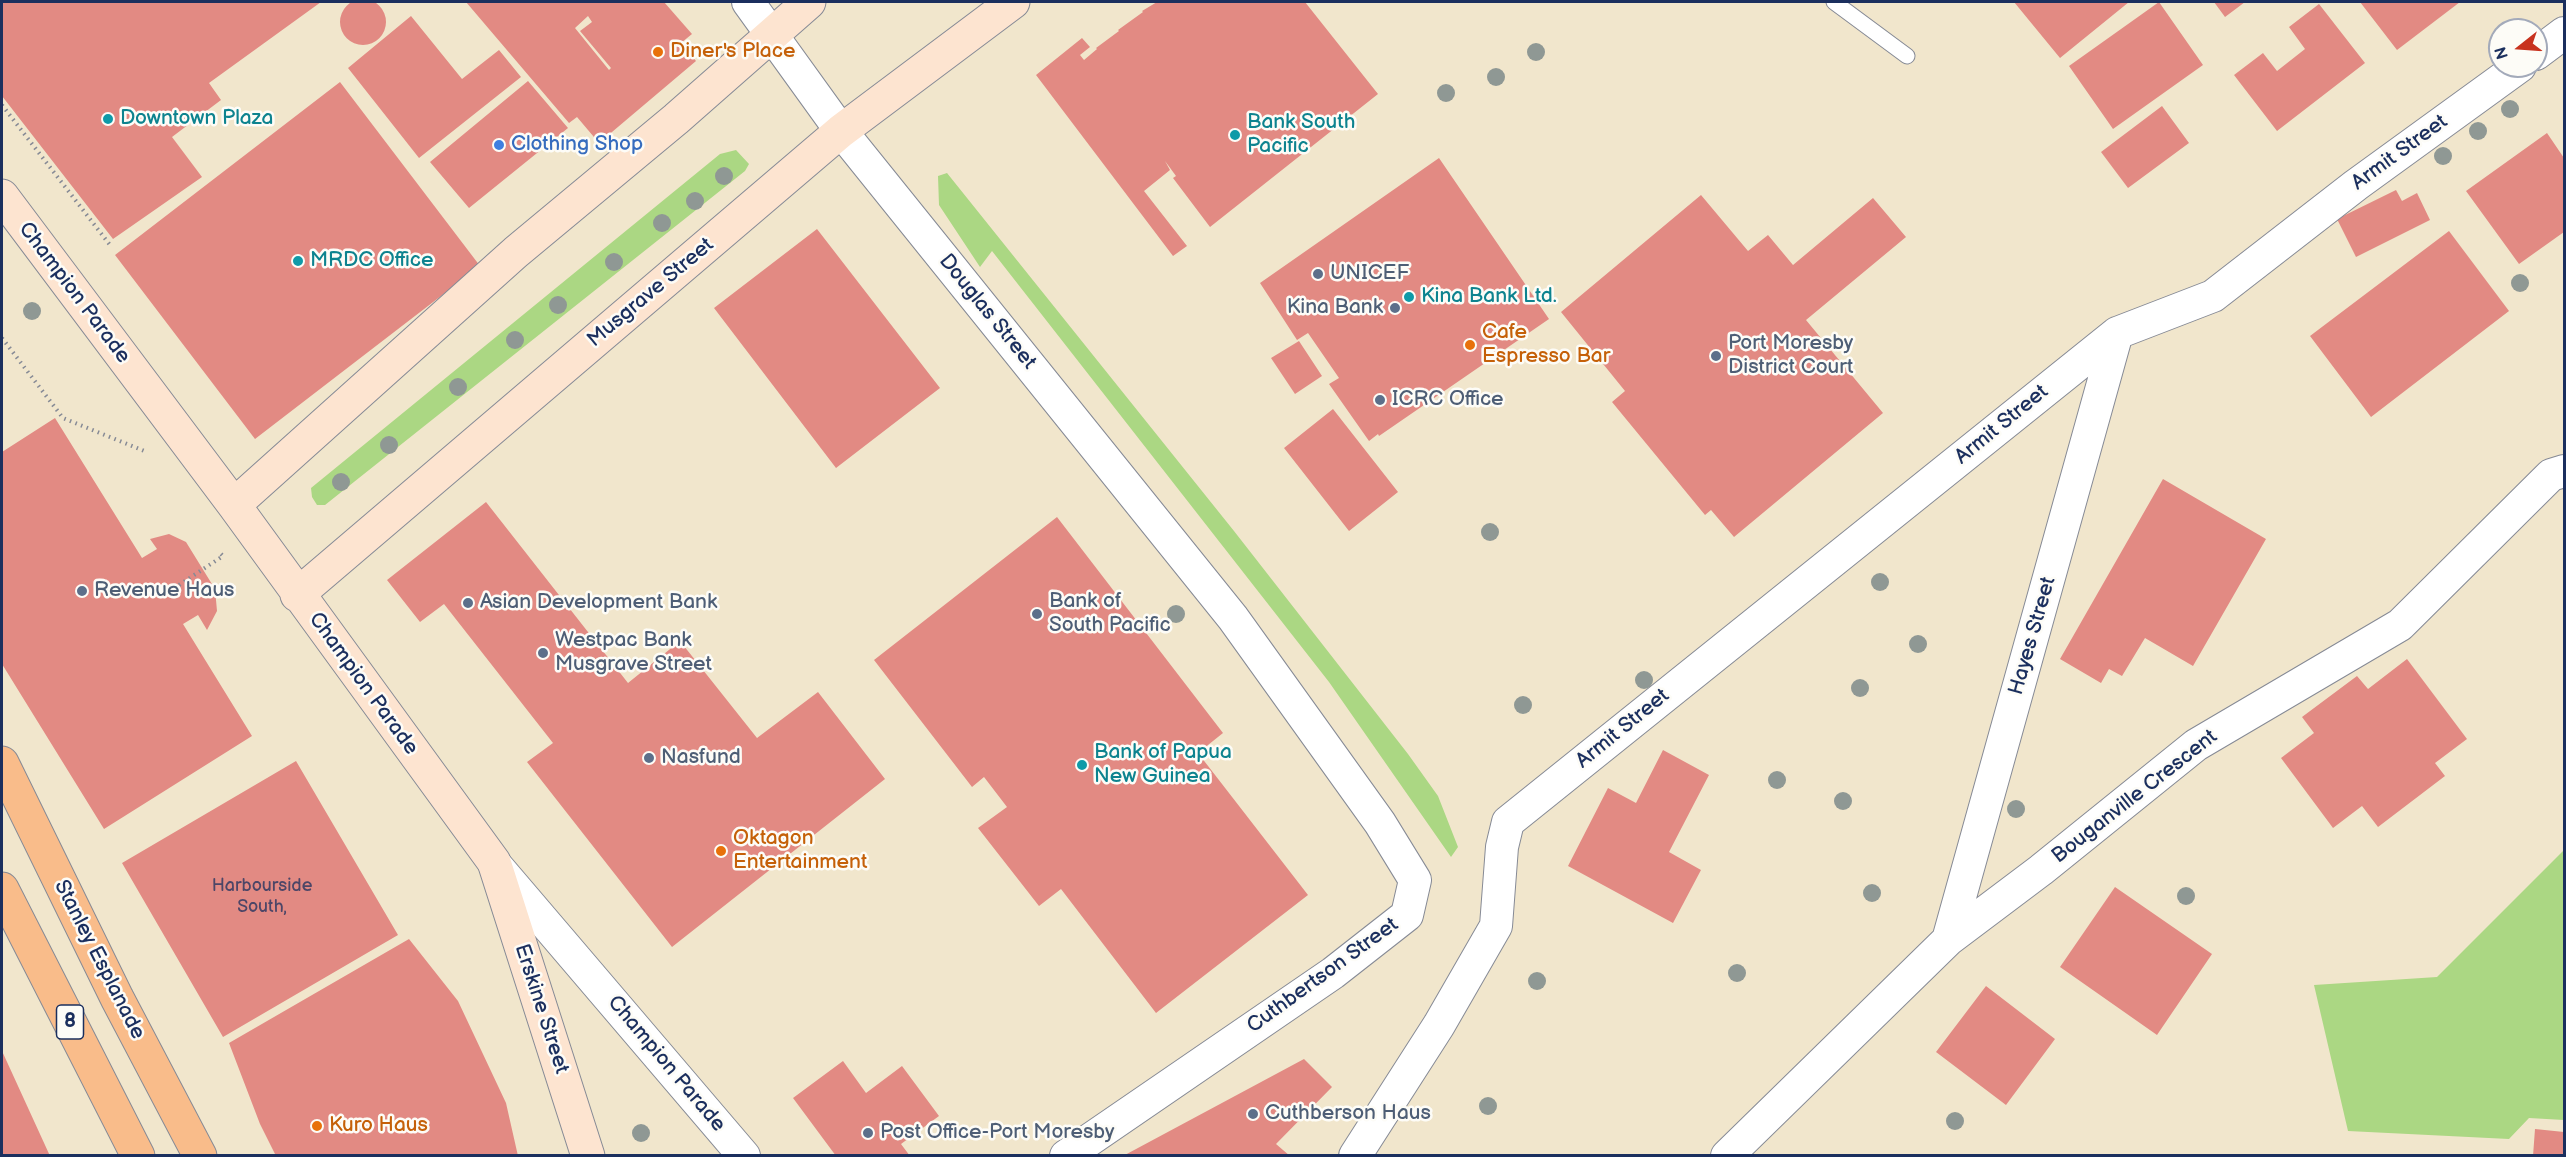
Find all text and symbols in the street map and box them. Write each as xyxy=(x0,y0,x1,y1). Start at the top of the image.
north arrow xyxy=(2488,18,2548,78)
place label: Diner's Place xyxy=(670,39,795,65)
text: N xyxy=(2491,44,2513,61)
marker: Diner's Place xyxy=(651,45,665,59)
place label: Downtown Plaza xyxy=(120,106,273,132)
place label: Bank South Pacific xyxy=(1247,110,1355,160)
street label: Armit Street xyxy=(2347,110,2453,196)
marker: Downtown Plaza xyxy=(101,112,115,126)
marker: Bank South Pacific xyxy=(1228,128,1242,142)
place label: Clothing Shop xyxy=(511,132,643,158)
marker: Clothing Shop xyxy=(492,138,506,152)
street label: Champion Parade xyxy=(13,217,135,369)
street label: Musgrave Street xyxy=(583,233,719,353)
place label: MRDC Office xyxy=(310,248,433,274)
street label: Douglas Street xyxy=(933,249,1041,375)
marker: MRDC Office xyxy=(291,254,305,268)
place label: UNICEF xyxy=(1330,261,1409,287)
marker: UNICEF xyxy=(1311,267,1325,281)
place label: Kina Bank Ltd. xyxy=(1421,284,1557,310)
marker: Kina Bank Ltd. xyxy=(1402,290,1416,304)
place label: Kina Bank xyxy=(1287,295,1383,321)
marker: Kina Bank xyxy=(1388,301,1402,315)
place label: Cafe Espresso Bar xyxy=(1482,320,1610,370)
place label: Port Moresby District Court xyxy=(1728,331,1853,381)
marker: Cafe Espresso Bar xyxy=(1463,338,1477,352)
marker: Port Moresby District Court xyxy=(1709,349,1723,363)
street label: Armit Street xyxy=(1950,380,2054,470)
place label: ICRC Office xyxy=(1392,387,1504,413)
marker: ICRC Office xyxy=(1373,393,1387,407)
street label: Hayes Street xyxy=(2004,574,2062,698)
place label: Revenue Haus xyxy=(94,578,234,604)
marker: Revenue Haus xyxy=(75,584,89,598)
place label: Bank of South Pacific xyxy=(1049,589,1171,639)
place label: Asian Development Bank xyxy=(480,590,717,616)
marker: Asian Development Bank xyxy=(461,596,475,610)
marker: Bank of South Pacific xyxy=(1030,607,1044,621)
street label: Champion Parade xyxy=(303,608,423,760)
place label: Westpac Bank Musgrave Street xyxy=(555,628,712,678)
marker: Westpac Bank Musgrave Street xyxy=(536,646,550,660)
street label: Armit Street xyxy=(1571,684,1675,774)
street label: Bouganville Crescent xyxy=(2047,725,2223,869)
place label: Bank of Papua New Guinea xyxy=(1094,740,1232,790)
place label: Nasfund xyxy=(661,745,741,771)
marker: Nasfund xyxy=(642,751,656,765)
marker: Bank of Papua New Guinea xyxy=(1075,758,1089,772)
place label: Oktagon Entertainment xyxy=(733,826,867,876)
marker: Oktagon Entertainment xyxy=(714,844,728,858)
house number: Harbourside South, xyxy=(212,875,312,918)
street label: Stanley Esplanade xyxy=(48,876,150,1044)
street label: Cuthbertson Street xyxy=(1242,913,1404,1039)
street label: Erskine Street xyxy=(508,941,574,1077)
street label: Champion Parade xyxy=(602,991,730,1137)
road number: 8 xyxy=(56,1005,84,1039)
place label: Cuthberson Haus xyxy=(1265,1101,1431,1127)
marker: Cuthberson Haus xyxy=(1246,1107,1260,1121)
place label: Kuro Haus xyxy=(329,1113,428,1139)
marker: Kuro Haus xyxy=(310,1119,324,1133)
place label: Post Office-Port Moresby xyxy=(880,1120,1114,1146)
marker: Post Office-Port Moresby xyxy=(861,1126,875,1140)

